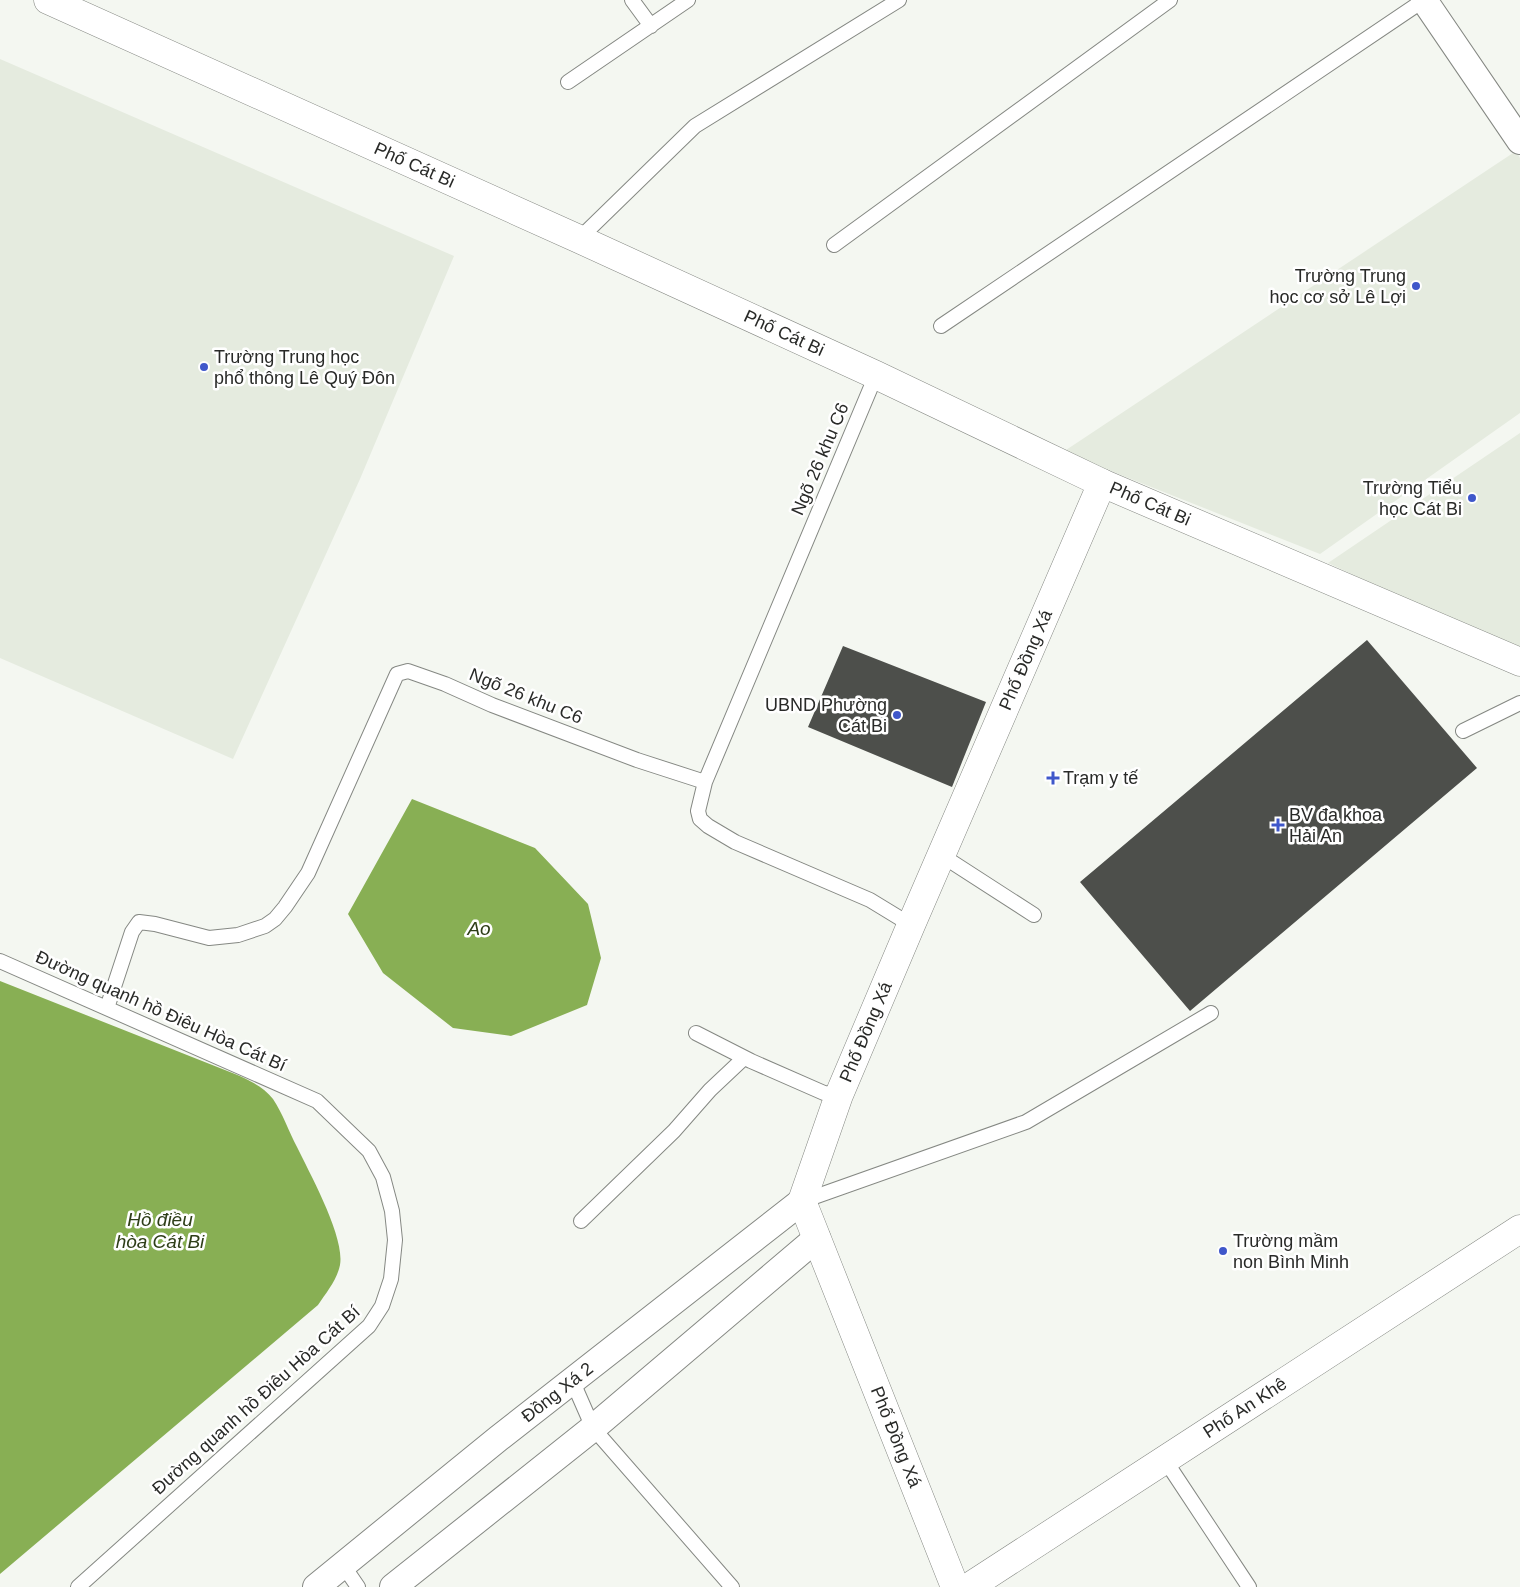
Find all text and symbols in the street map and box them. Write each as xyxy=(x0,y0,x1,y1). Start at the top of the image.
street label: Phố Cát Bi xyxy=(371,138,458,192)
place label: Trường Trung học cơ sở Lê Lợi xyxy=(1270,266,1406,307)
marker: Trường Trung học cơ sở Lê Lợi xyxy=(1410,280,1422,292)
street label: Phố Cát Bi xyxy=(741,306,828,360)
place label: Trường Trung học phổ thông Lê Quý Đôn xyxy=(214,347,395,388)
marker: Trường Trung học phổ thông Lê Quý Đôn xyxy=(198,361,210,373)
street label: Ngõ 26 khu C6 xyxy=(787,400,853,518)
street label: Phố Cát Bi xyxy=(1107,478,1194,530)
place label: Trường Tiểu học Cát Bi xyxy=(1363,478,1462,519)
marker: Trường Tiểu học Cát Bi xyxy=(1466,492,1478,504)
street label: Phố Đồng Xá xyxy=(995,606,1056,713)
street label: Ngõ 26 khu C6 xyxy=(467,664,585,728)
place label: UBND Phường Cát Bi xyxy=(765,695,887,736)
marker: UBND Phường Cát Bi xyxy=(891,709,903,721)
place label: Trạm y tế xyxy=(1063,768,1138,788)
marker: Trạm y tế xyxy=(1047,772,1059,784)
place label: BV đa khoa Hải An xyxy=(1289,805,1383,846)
marker: BV đa khoa Hải An xyxy=(1271,818,1285,832)
water label: Ao xyxy=(466,918,491,939)
street label: Đường quanh hồ Điêu Hòa Cát Bí xyxy=(33,947,289,1075)
street label: Phố Đồng Xá xyxy=(836,978,896,1085)
water label: Hồ điều hòa Cát Bi xyxy=(116,1209,205,1252)
place label: Trường mầm non Bình Minh xyxy=(1233,1231,1349,1272)
marker: Trường mầm non Bình Minh xyxy=(1217,1245,1229,1257)
street label: Đường quanh hồ Điêu Hòa Cát Bí xyxy=(148,1302,364,1498)
street label: Đồng Xá 2 xyxy=(518,1358,597,1427)
street label: Phố An Khê xyxy=(1200,1373,1290,1442)
street label: Phố Đồng Xá xyxy=(867,1384,926,1491)

